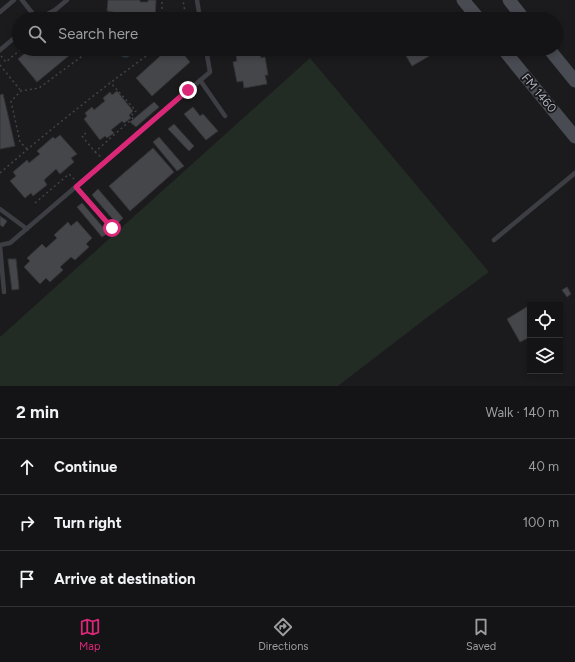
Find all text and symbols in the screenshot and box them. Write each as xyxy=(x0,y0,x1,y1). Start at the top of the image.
search box xyxy=(12,12,563,56)
icon: search xyxy=(26,23,48,45)
text: Search here xyxy=(58,25,138,43)
street label: FM 1460 xyxy=(519,71,560,116)
route end xyxy=(179,81,197,99)
route start xyxy=(103,219,121,237)
map controls xyxy=(527,302,563,374)
button: locate xyxy=(527,302,563,338)
button: layers xyxy=(527,338,563,374)
text: 2 min xyxy=(16,402,59,422)
text: Walk · 140 m xyxy=(485,405,559,420)
icon: ahead xyxy=(16,456,38,478)
text: Continue xyxy=(54,458,117,476)
text: 40 m xyxy=(528,459,559,474)
icon: right xyxy=(16,512,38,534)
text: Turn right xyxy=(54,514,122,532)
text: 100 m xyxy=(523,515,559,530)
icon: arrive xyxy=(16,568,38,590)
text: Arrive at destination xyxy=(54,570,195,588)
tab: Map xyxy=(79,616,101,653)
tab: Directions xyxy=(258,616,308,653)
tab: Saved xyxy=(466,616,496,653)

